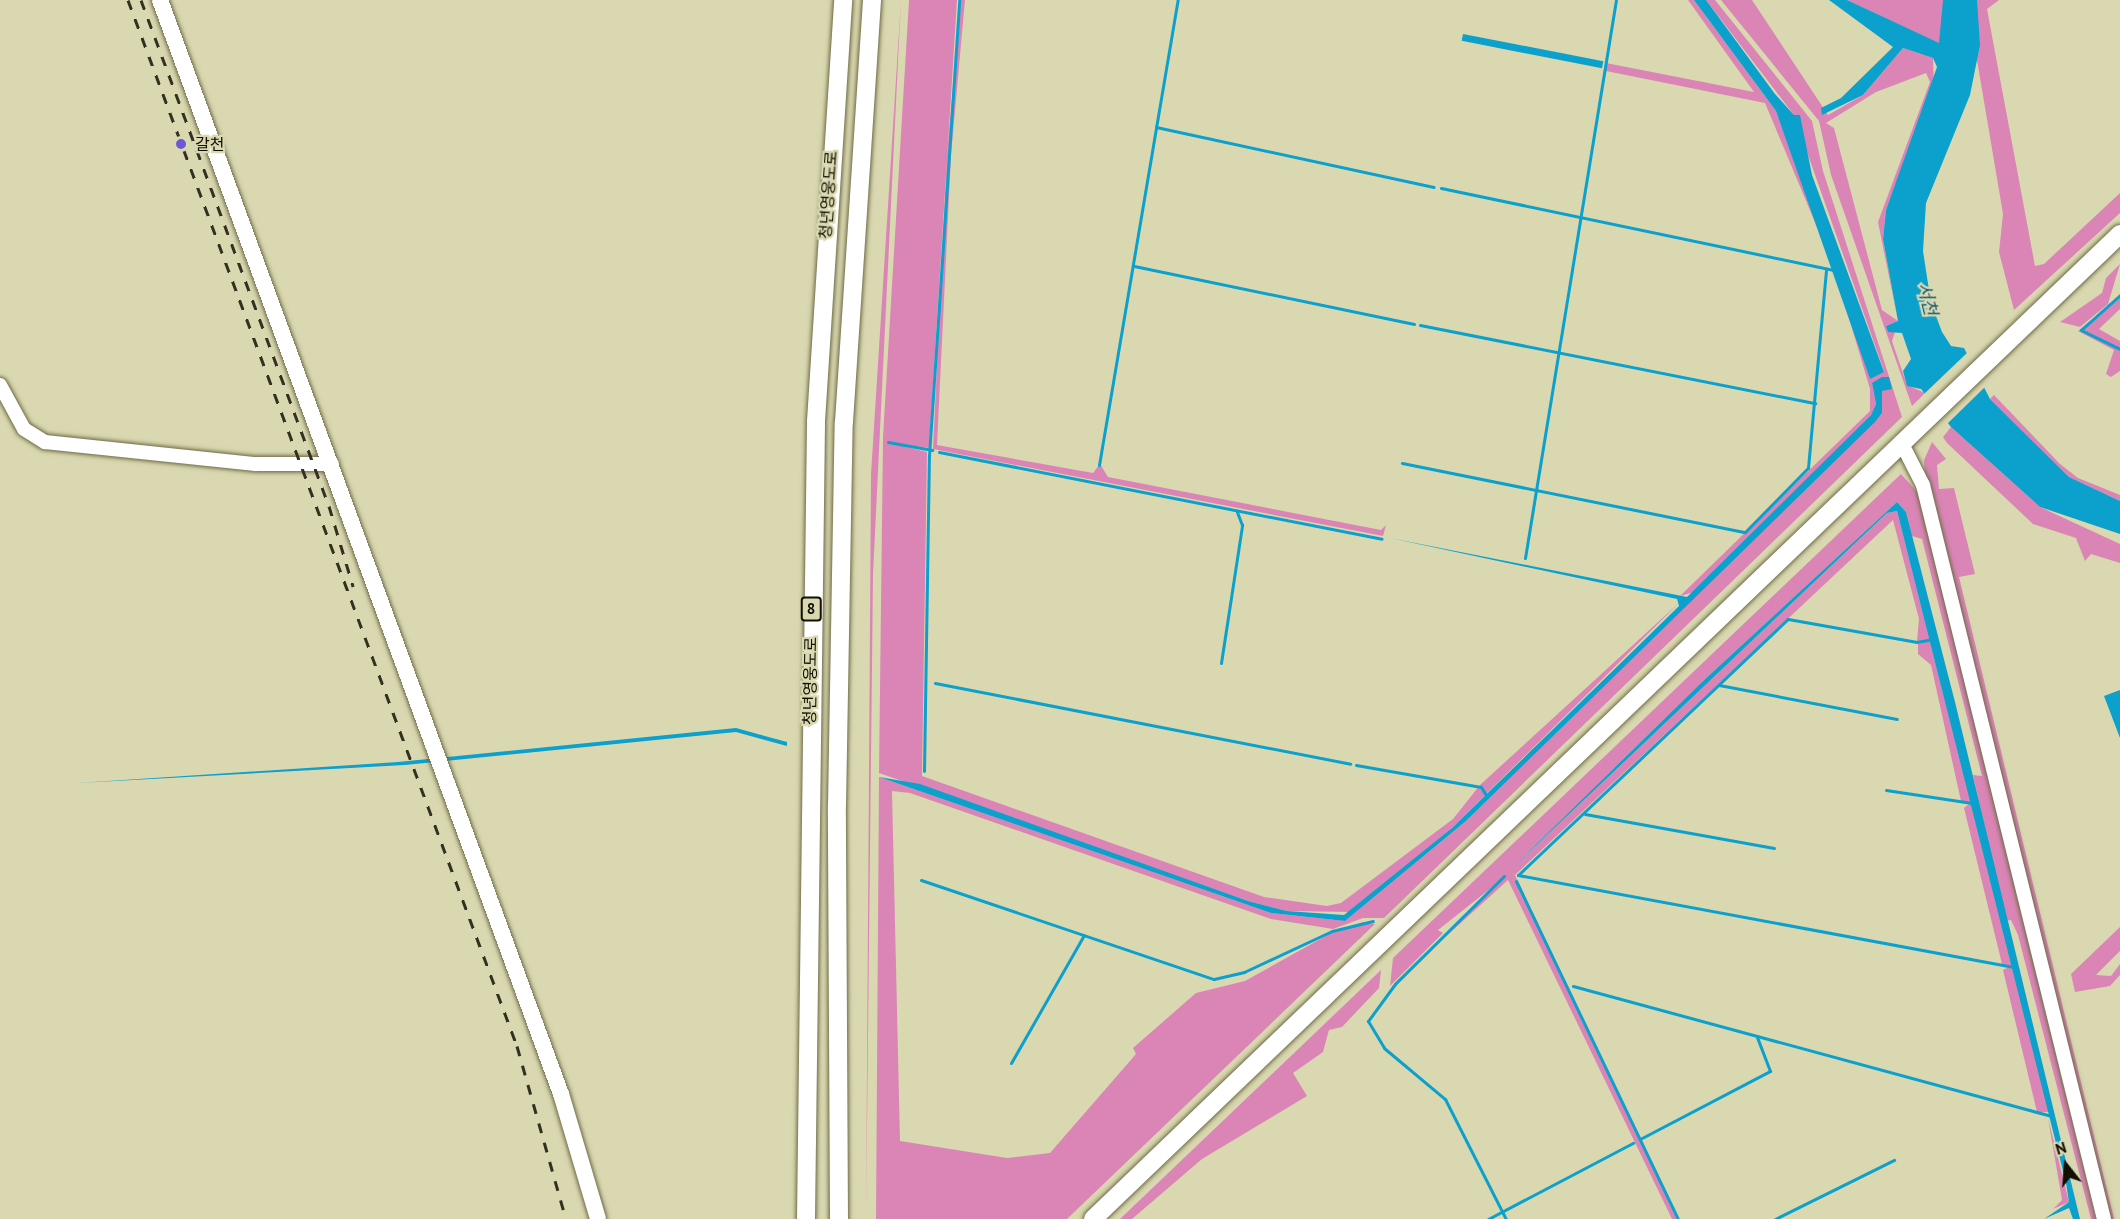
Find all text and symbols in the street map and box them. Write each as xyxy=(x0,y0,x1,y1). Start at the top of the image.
place label: 갈천 xyxy=(195,134,224,154)
marker: 갈천 xyxy=(172,135,190,153)
street label: 청년영웅도로 xyxy=(815,150,841,240)
water label: 서천 xyxy=(1913,280,1941,318)
road number: 8 xyxy=(800,597,822,621)
street label: 청년영웅도로 xyxy=(800,637,820,725)
north arrow xyxy=(2036,1135,2096,1195)
text: N xyxy=(2053,1137,2069,1159)

